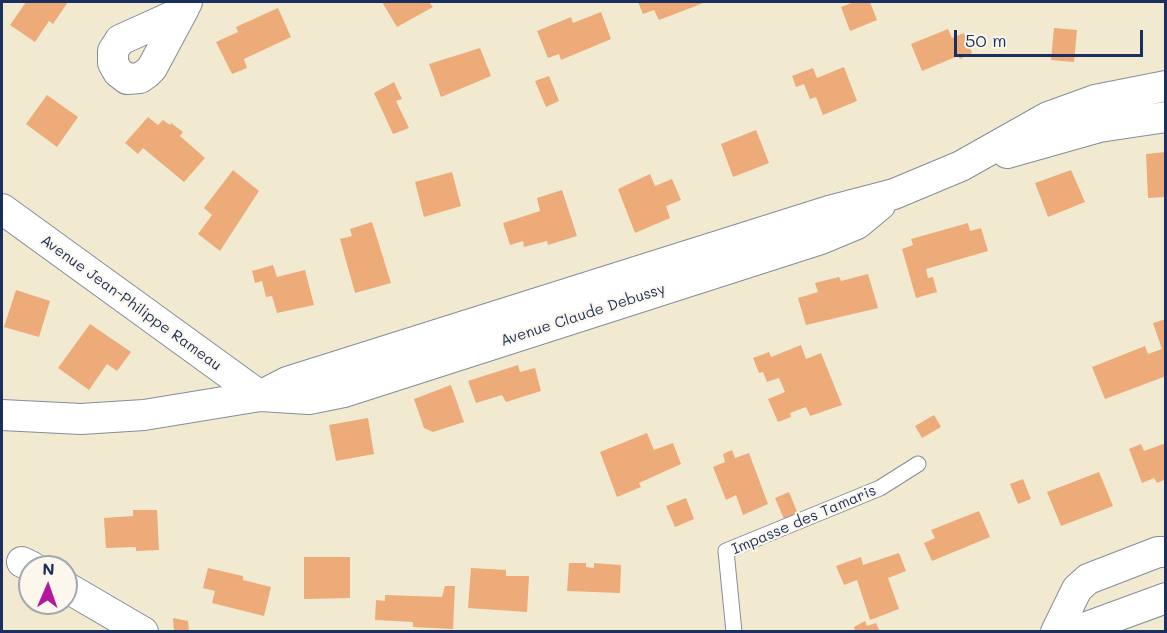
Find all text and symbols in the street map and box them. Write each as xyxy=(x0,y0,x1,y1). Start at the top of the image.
scale bar xyxy=(957,18,1146,56)
text: 50 m xyxy=(965,28,1007,52)
street label: Avenue Jean-Philippe Rameau xyxy=(37,231,225,375)
street label: Avenue Claude Debussy xyxy=(498,280,668,350)
street label: Impasse des Tamaris xyxy=(729,481,879,559)
north arrow xyxy=(18,555,78,615)
text: N xyxy=(42,558,55,579)

